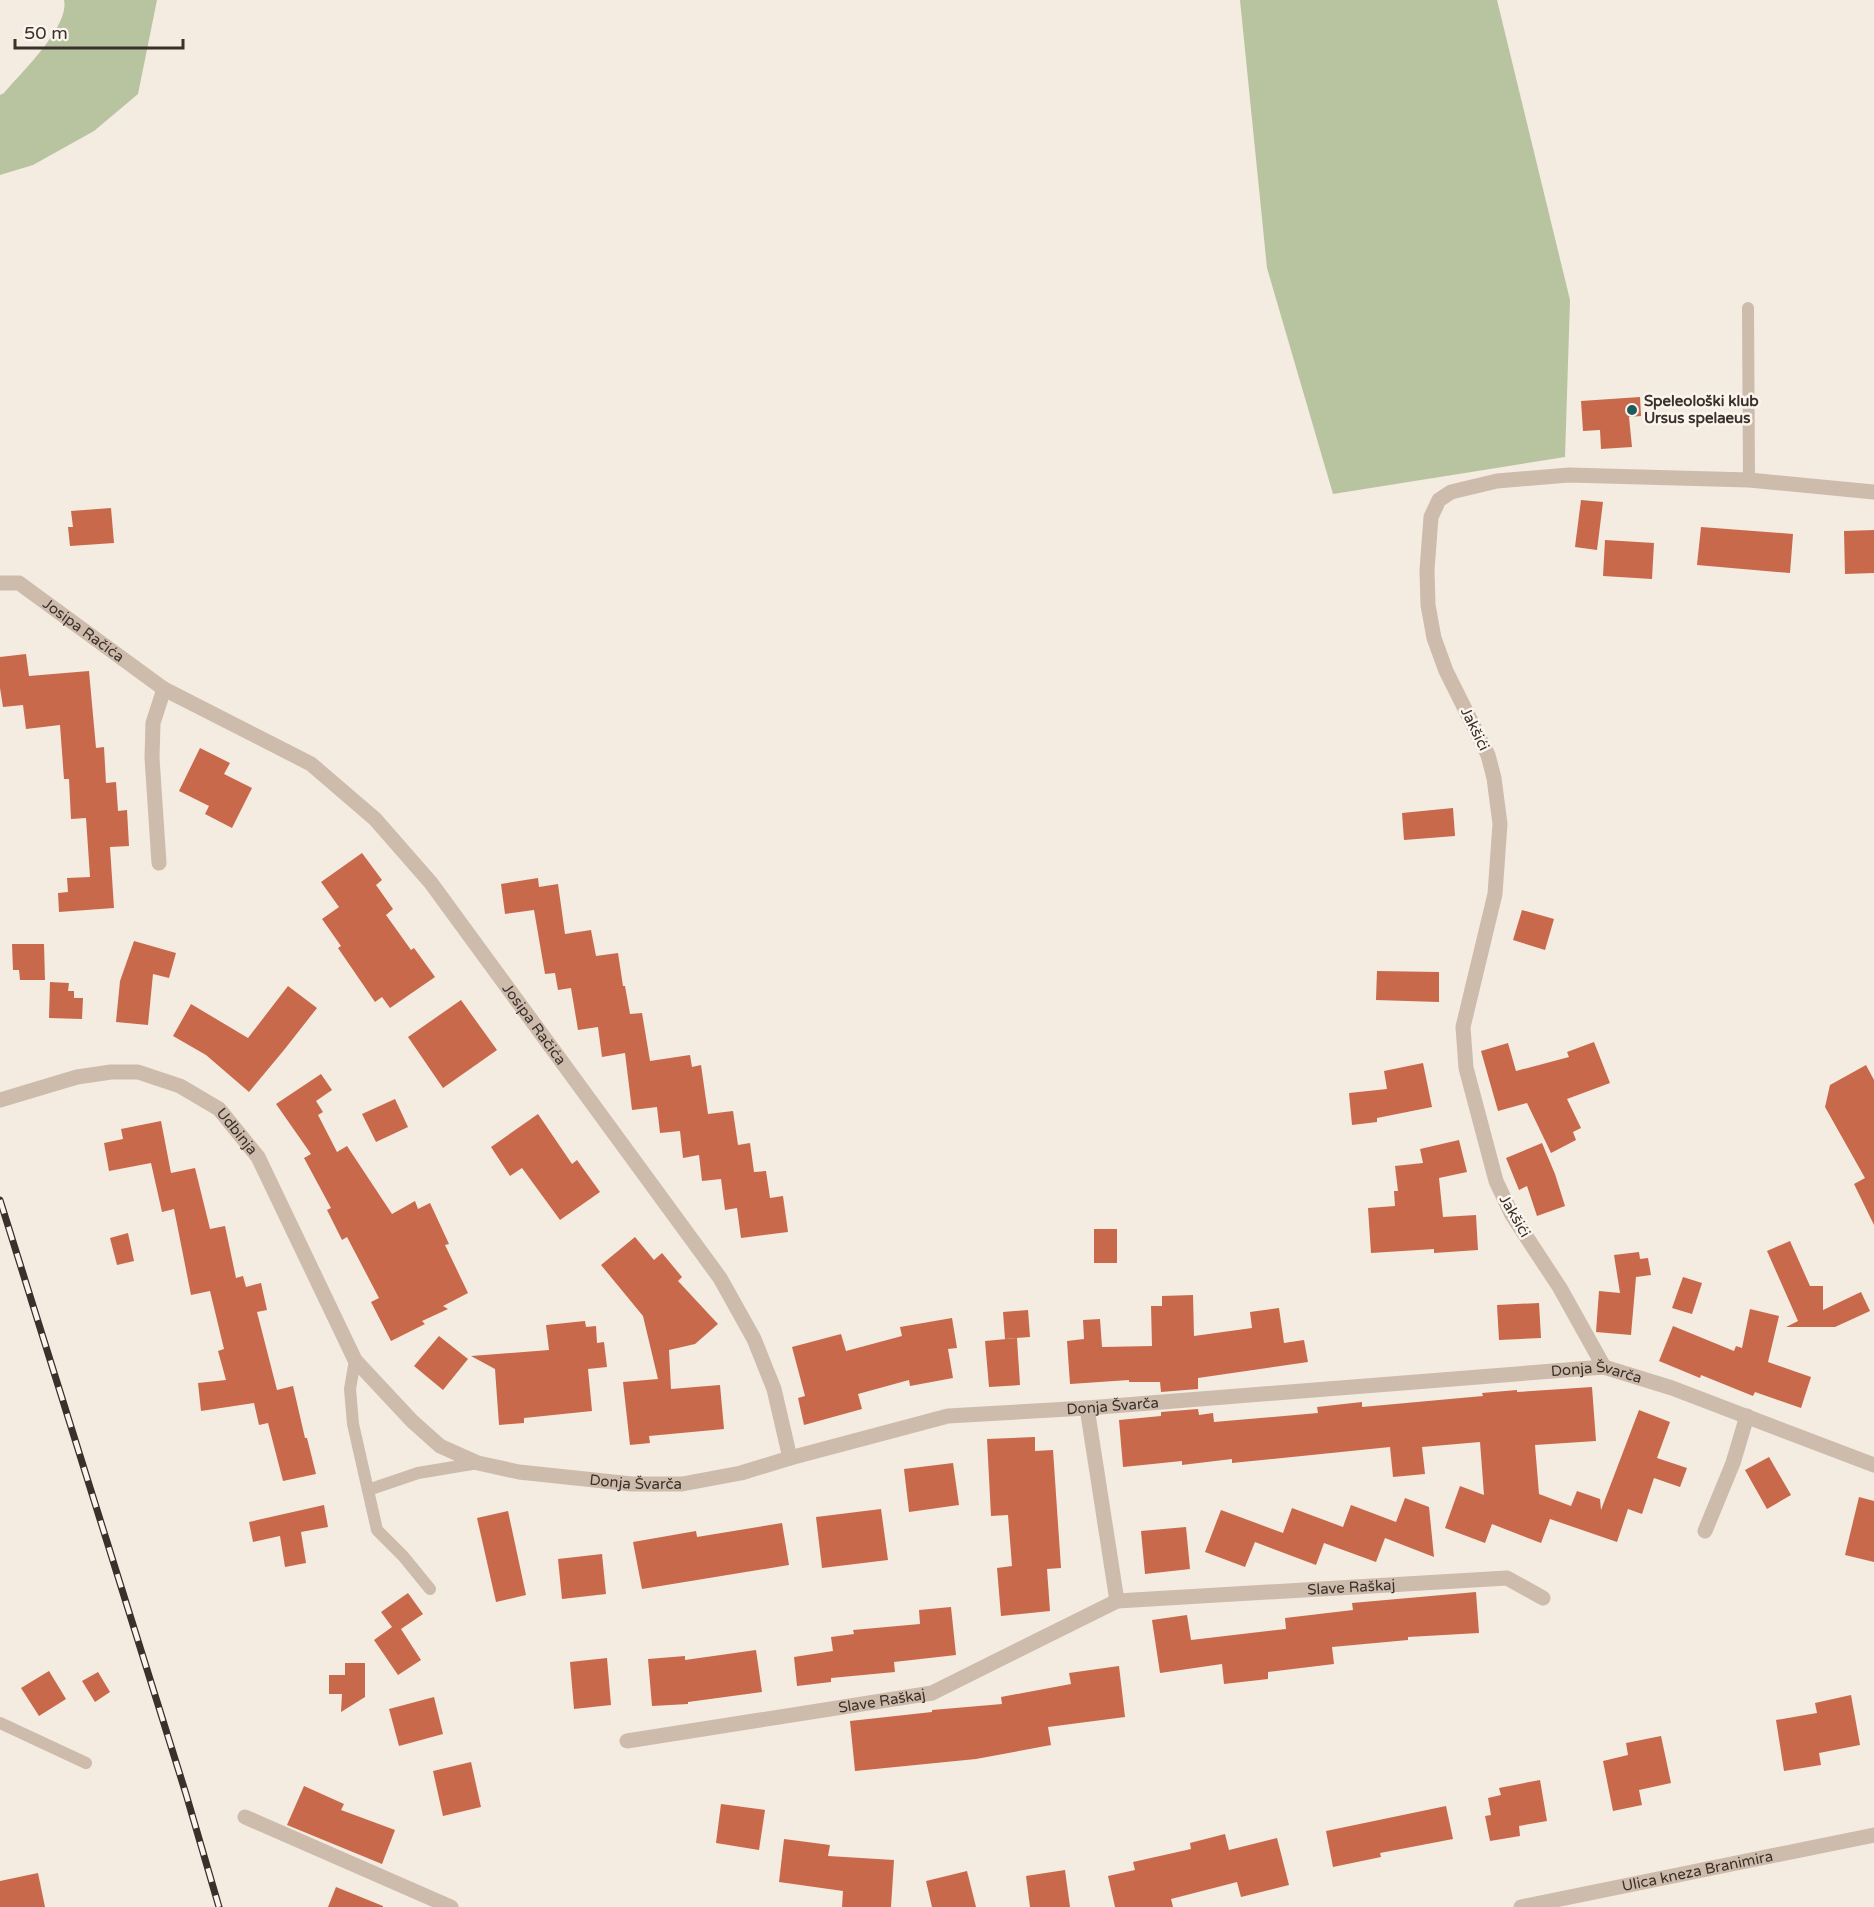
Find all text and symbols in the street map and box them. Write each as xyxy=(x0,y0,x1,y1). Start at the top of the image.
scale bar xyxy=(15,12,183,50)
text: 50 m xyxy=(24,22,68,44)
place label: Speleološki klub Ursus spelaeus xyxy=(1644,392,1759,428)
marker: Speleološki klub Ursus spelaeus xyxy=(1625,403,1639,417)
street label: Josipa Račića xyxy=(39,595,128,666)
street label: Jakšići xyxy=(1457,704,1493,754)
street label: Josipa Račića xyxy=(499,980,570,1068)
street label: Udbinja xyxy=(213,1104,261,1158)
street label: Jakšići xyxy=(1496,1192,1534,1240)
street label: Donja Švarča xyxy=(1550,1358,1644,1387)
street label: Donja Švarča xyxy=(1066,1393,1159,1418)
street label: Donja Švarča xyxy=(589,1471,682,1493)
street label: Slave Raškaj xyxy=(1307,1576,1396,1599)
street label: Slave Raškaj xyxy=(837,1685,927,1717)
street label: Ulica kneza Branimira xyxy=(1620,1847,1775,1895)

